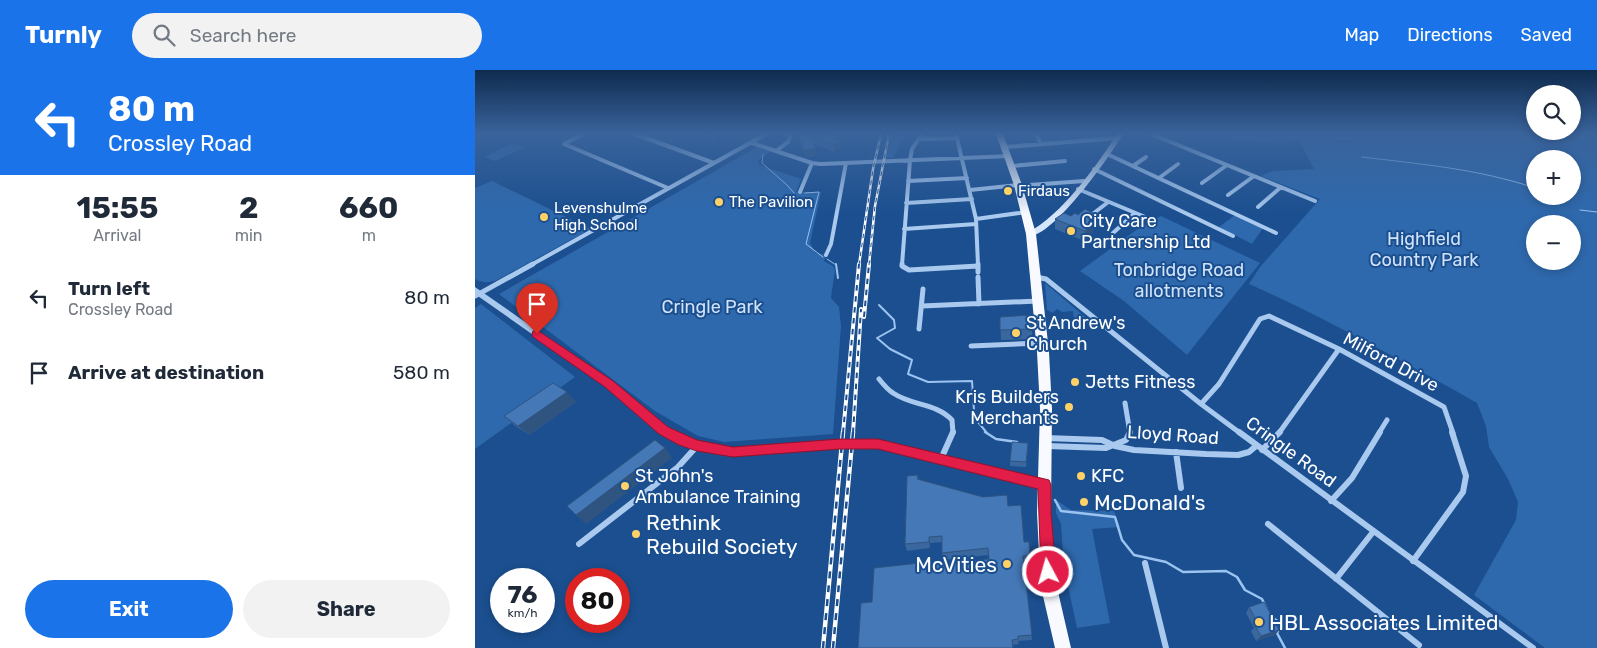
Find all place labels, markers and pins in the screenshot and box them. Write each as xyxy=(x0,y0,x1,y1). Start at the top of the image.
place label: Firdaus xyxy=(1018,182,1070,200)
marker: Firdaus xyxy=(1002,185,1014,197)
place label: The Pavilion xyxy=(729,193,813,211)
marker: The Pavilion xyxy=(713,196,725,208)
place label: Levenshulme High School xyxy=(554,199,647,234)
place label: City Care Partnership Ltd xyxy=(1081,210,1211,253)
marker: Levenshulme High School xyxy=(538,211,550,223)
marker: City Care Partnership Ltd xyxy=(1065,225,1077,237)
pin xyxy=(516,283,558,334)
place label: St Andrew's Church xyxy=(1026,312,1126,355)
marker: St Andrew's Church xyxy=(1010,327,1022,339)
place label: Jetts Fitness xyxy=(1085,371,1195,393)
marker: Jetts Fitness xyxy=(1069,376,1081,388)
place label: Kris Builders Merchants xyxy=(955,386,1059,429)
marker: Kris Builders Merchants xyxy=(1063,401,1075,413)
place label: St John's Ambulance Training xyxy=(635,465,801,508)
place label: KFC xyxy=(1091,465,1124,487)
marker: KFC xyxy=(1075,470,1087,482)
marker: St John's Ambulance Training xyxy=(619,480,631,492)
place label: McDonald's xyxy=(1094,490,1206,515)
marker: McDonald's xyxy=(1078,496,1090,508)
place label: Rethink Rebuild Society xyxy=(646,510,798,559)
marker: Rethink Rebuild Society xyxy=(630,528,642,540)
place label: McVities xyxy=(915,552,997,577)
marker: McVities xyxy=(1001,558,1013,570)
place label: HBL Associates Limited xyxy=(1269,610,1499,635)
marker: HBL Associates Limited xyxy=(1253,616,1265,628)

